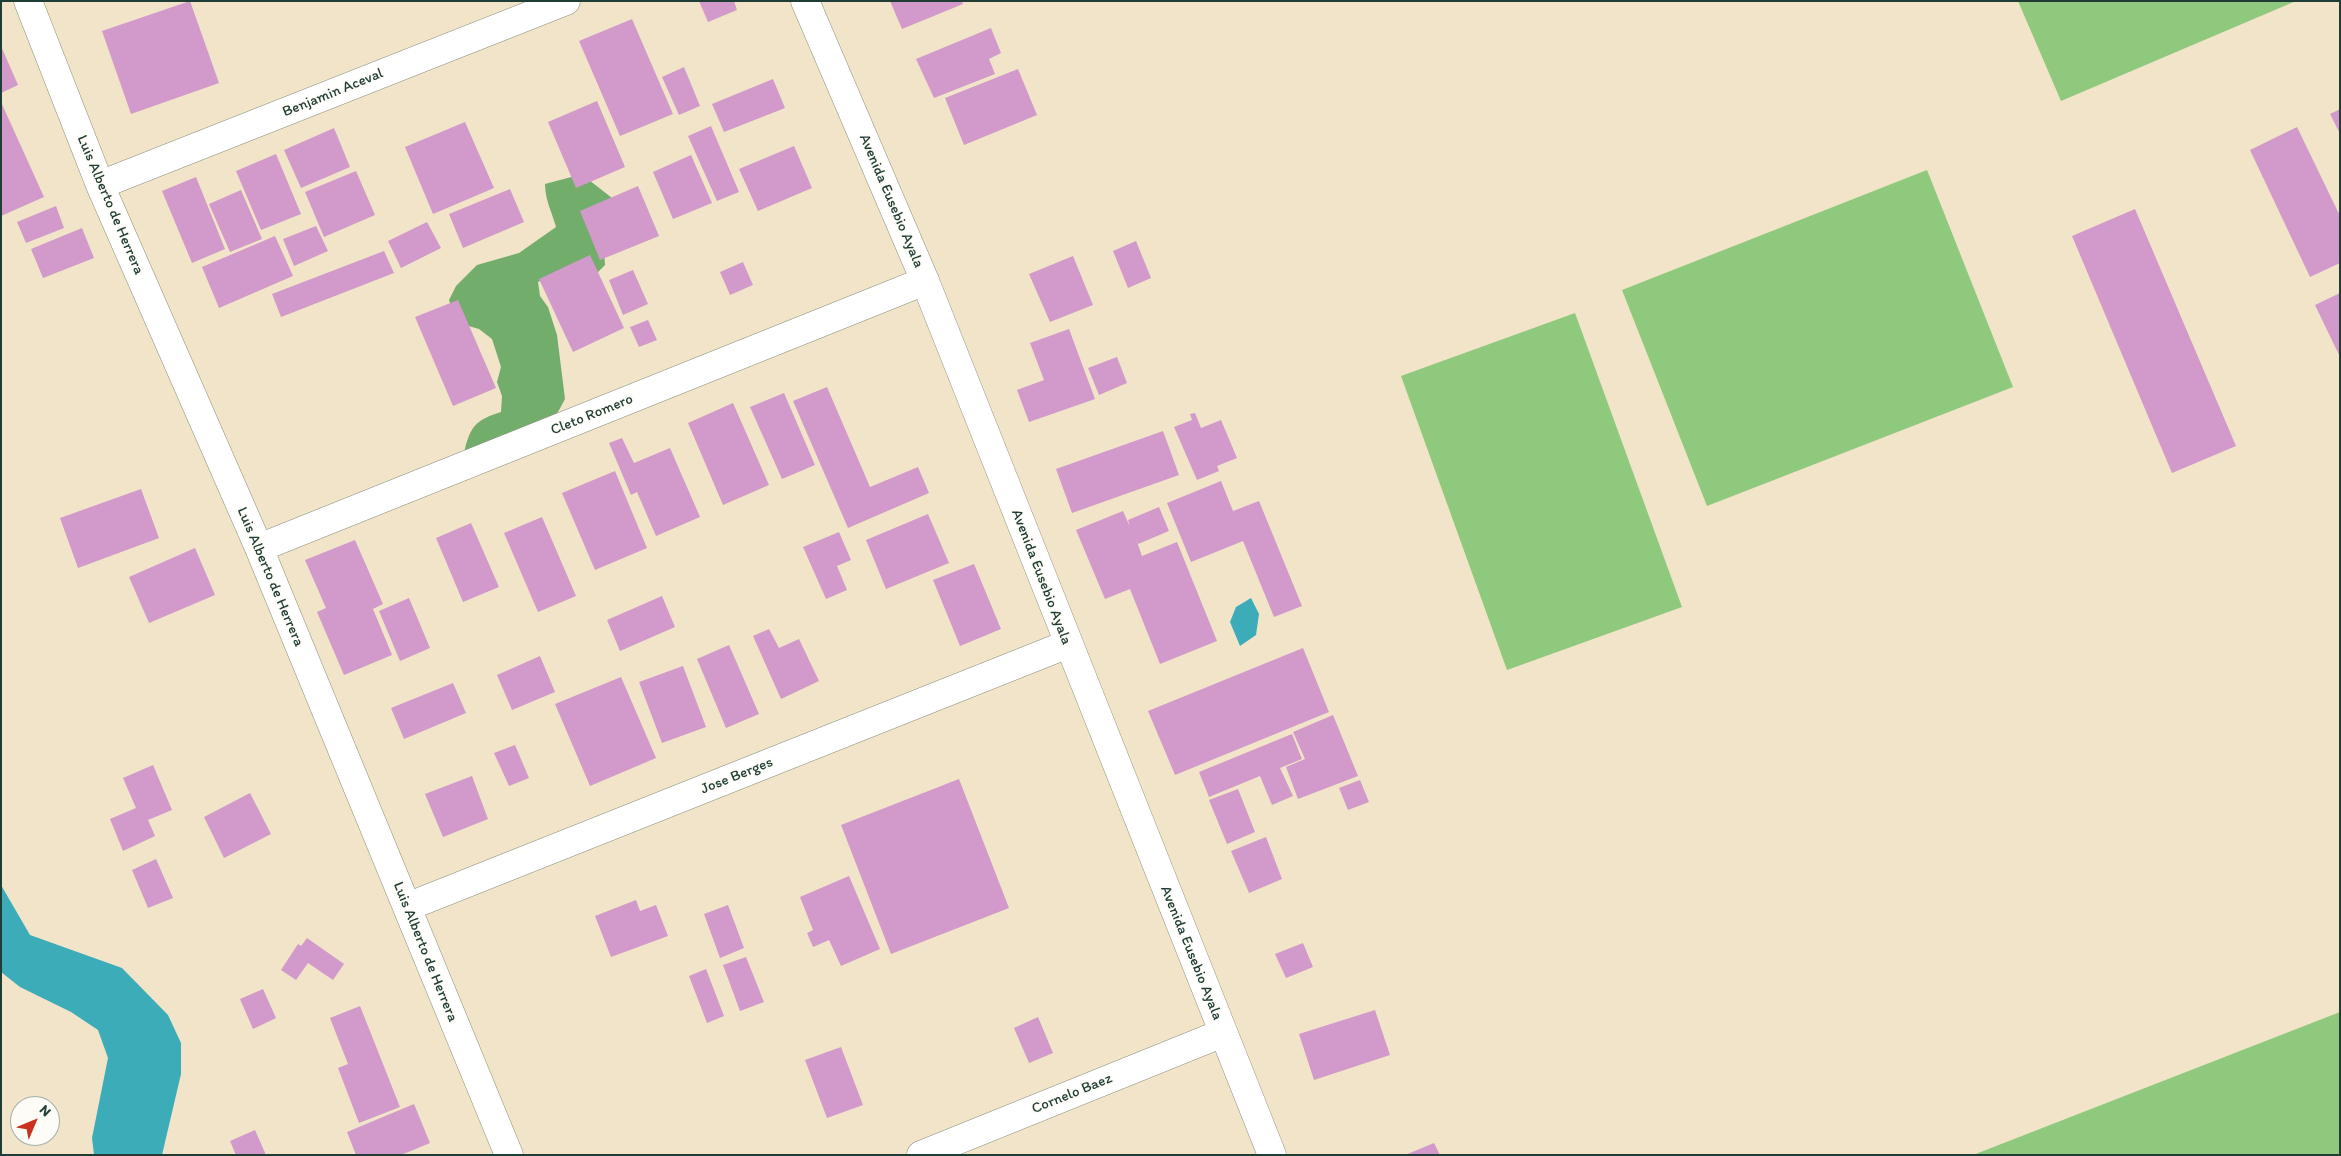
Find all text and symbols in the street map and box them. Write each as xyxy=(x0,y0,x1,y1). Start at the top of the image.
street label: Benjamin Aceval xyxy=(280,65,386,121)
street label: Avenida Eusebio Ayala xyxy=(855,131,927,271)
street label: Luis Alberto de Herrera xyxy=(72,133,148,277)
street label: Cleto Romero xyxy=(548,390,636,440)
street label: Luis Alberto de Herrera xyxy=(232,505,308,649)
street label: Avenida Eusebio Ayala xyxy=(1007,507,1075,647)
street label: Jose Berges xyxy=(698,753,776,799)
street label: Luis Alberto de Herrera xyxy=(389,879,461,1025)
street label: Avenida Eusebio Ayala xyxy=(1156,883,1226,1023)
street label: Cornelo Baez xyxy=(1029,1070,1115,1118)
north arrow xyxy=(10,1096,60,1146)
text: N xyxy=(36,1101,55,1120)

